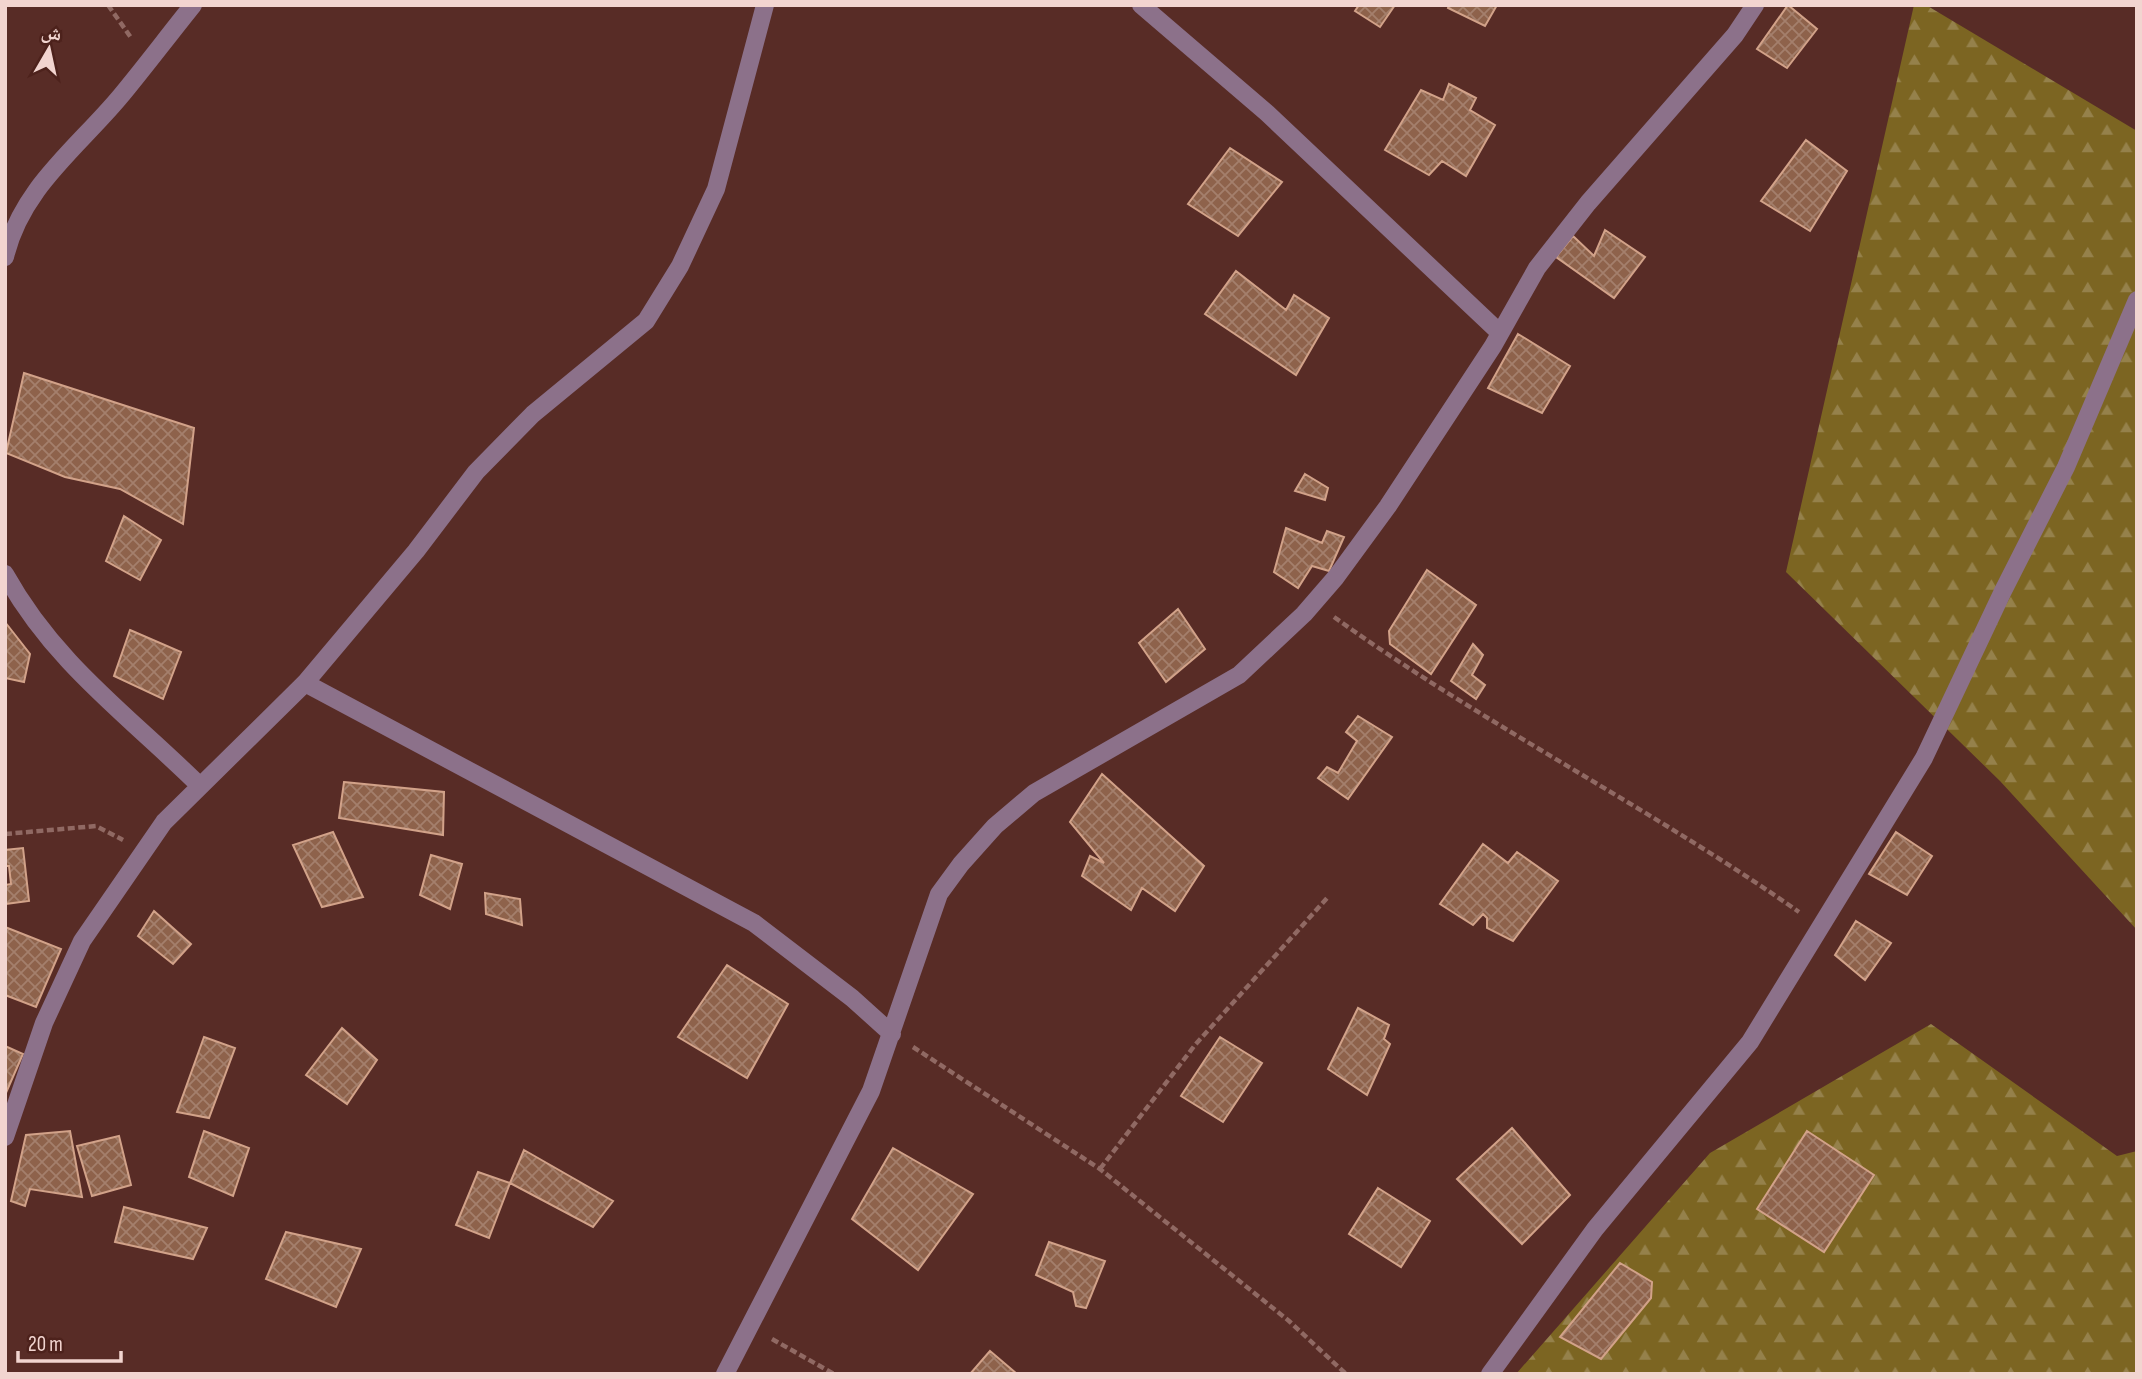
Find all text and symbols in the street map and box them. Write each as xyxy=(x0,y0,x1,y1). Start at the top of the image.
north arrow xyxy=(14,14,84,84)
text: ش xyxy=(40,21,63,47)
scale bar xyxy=(18,1320,121,1364)
text: 20 m xyxy=(28,1332,63,1357)

